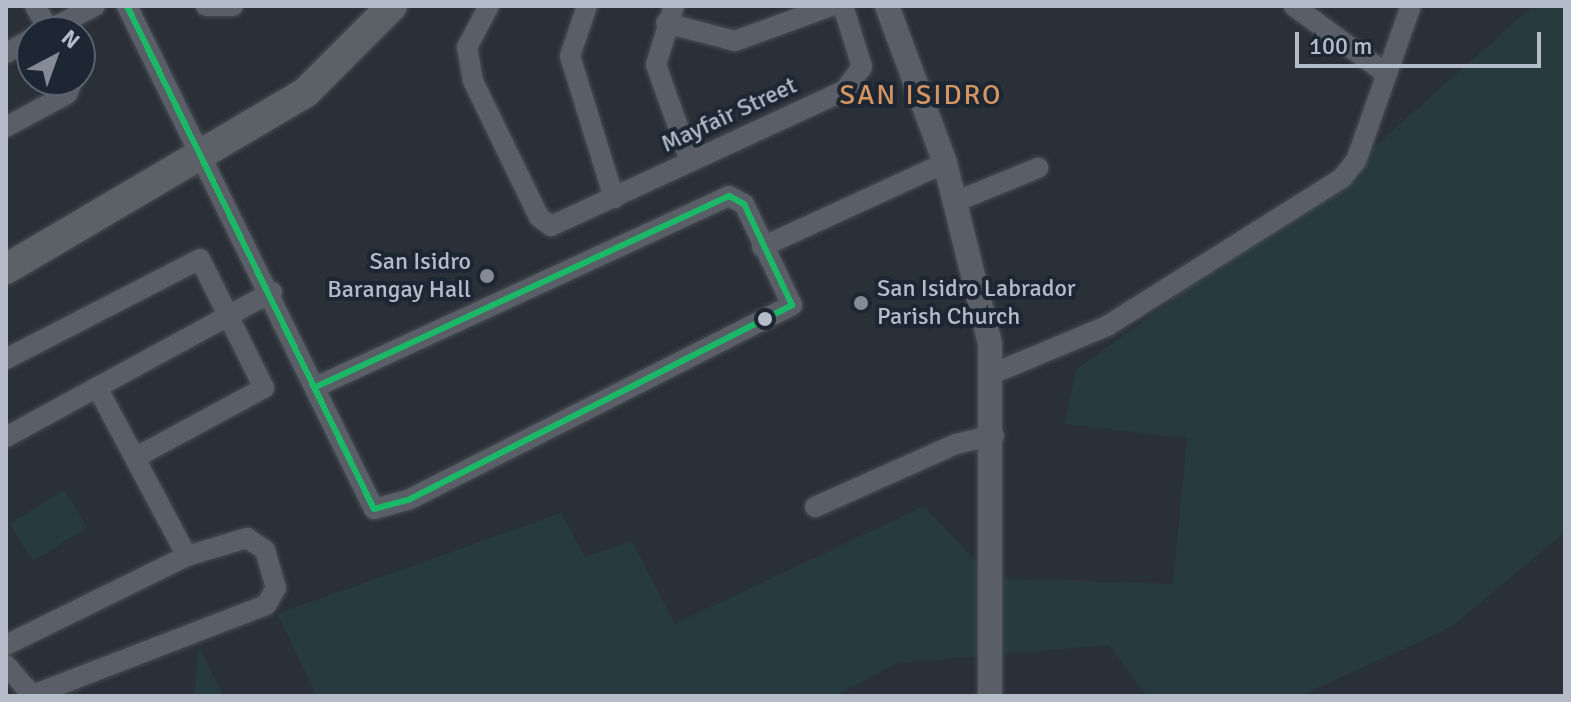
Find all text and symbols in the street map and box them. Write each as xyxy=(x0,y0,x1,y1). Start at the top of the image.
north arrow xyxy=(16,16,96,96)
scale bar xyxy=(1299,16,1545,66)
text: N xyxy=(56,24,85,54)
text: 100 m xyxy=(1309,31,1372,61)
street label: Mayfair Street xyxy=(657,71,801,159)
district label: SAN ISIDRO xyxy=(840,78,1002,112)
place label: San Isidro Barangay Hall xyxy=(327,248,471,304)
marker: San Isidro Barangay Hall xyxy=(478,267,496,285)
place label: San Isidro Labrador Parish Church xyxy=(877,275,1076,331)
marker: San Isidro Labrador Parish Church xyxy=(852,294,870,312)
unlabelled marker xyxy=(757,311,773,327)

